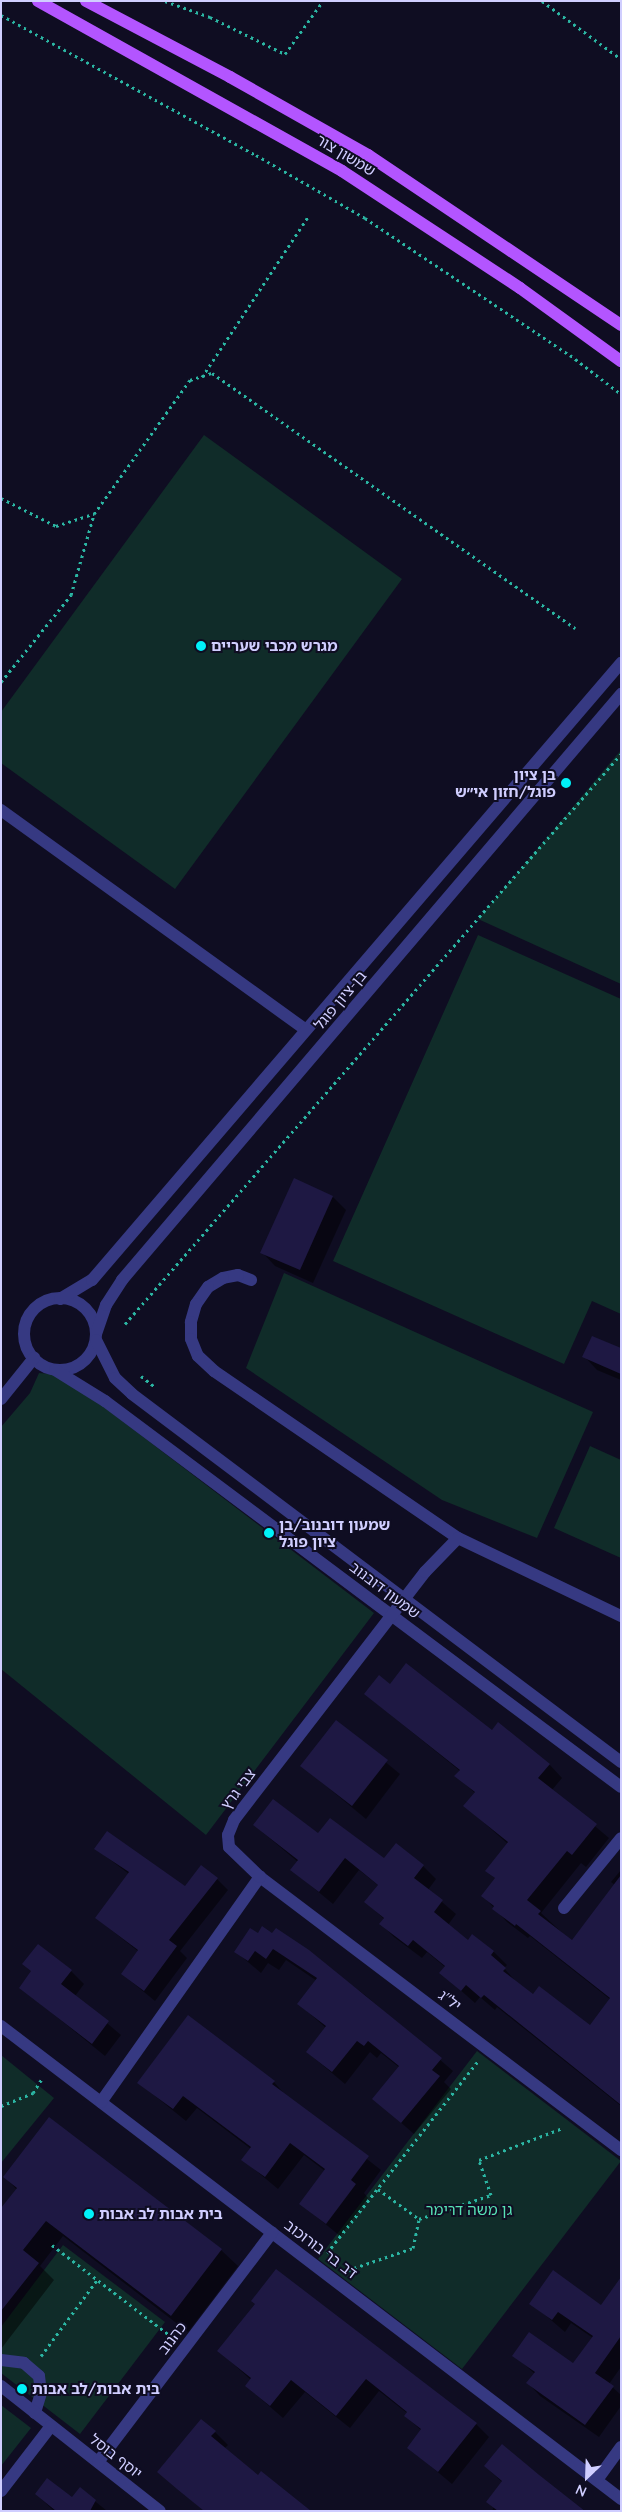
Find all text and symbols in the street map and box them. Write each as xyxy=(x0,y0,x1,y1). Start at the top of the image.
street label: שמשון צור xyxy=(313,130,379,180)
place label: מגרש מכבי שעריים xyxy=(211,637,338,655)
marker: מגרש מכבי שעריים xyxy=(195,640,207,652)
place label: בן ציון פוגל/חזון אי״ש xyxy=(455,765,556,800)
marker: בן ציון פוגל/חזון אי״ש xyxy=(560,777,572,789)
street label: בן-ציון פוגל xyxy=(310,967,370,1033)
place label: שמעון דובנוב/בן ציון פוגל xyxy=(279,1515,390,1550)
marker: שמעון דובנוב/בן ציון פוגל xyxy=(263,1527,275,1539)
street label: שמעון דובנוב xyxy=(346,1558,424,1622)
street label: צבי גרץ xyxy=(217,1765,259,1813)
street label: יל"ג xyxy=(435,1986,465,2014)
park label: גן משה דרימר xyxy=(426,2201,512,2219)
place label: בית אבות לב אבות xyxy=(99,2205,223,2223)
marker: בית אבות לב אבות xyxy=(83,2208,95,2220)
street label: דב בר בורוכוב xyxy=(281,2216,361,2282)
street label: כהנוב xyxy=(154,2318,190,2358)
place label: בית אבות/לב אבות xyxy=(32,2380,160,2398)
marker: בית אבות/לב אבות xyxy=(16,2383,28,2395)
street label: יוסף בוסל xyxy=(86,2430,146,2482)
north arrow xyxy=(562,2452,612,2502)
text: N xyxy=(573,2480,589,2501)

